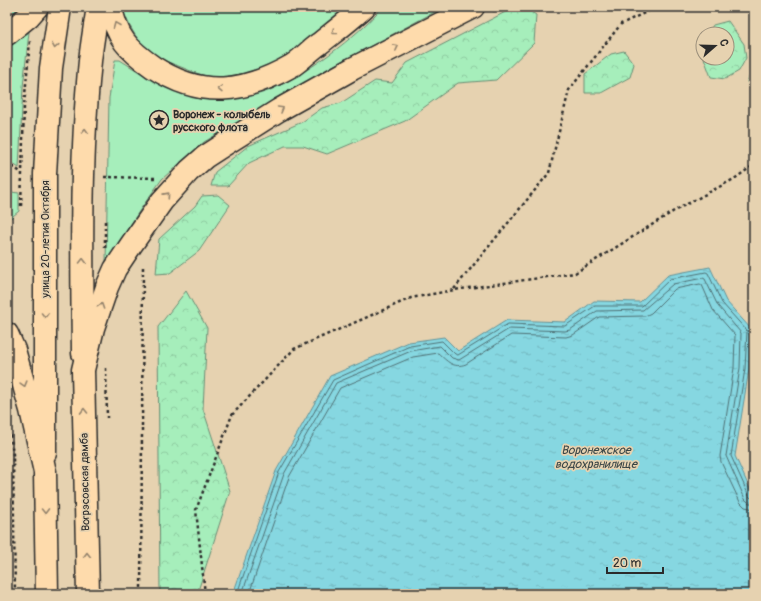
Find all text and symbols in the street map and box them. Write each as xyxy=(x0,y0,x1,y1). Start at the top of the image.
one-way arrow xyxy=(112,21,120,28)
north arrow xyxy=(695,26,735,66)
one-way arrow xyxy=(331,27,338,34)
text: С xyxy=(717,37,731,48)
one-way arrow xyxy=(51,42,60,49)
one-way arrow xyxy=(391,44,399,51)
one-way arrow xyxy=(217,85,223,93)
one-way arrow xyxy=(277,106,284,113)
place label: Воронеж - колыбель русского флота xyxy=(173,108,271,134)
place icon: Воронеж - колыбель русского флота xyxy=(148,109,170,131)
one-way arrow xyxy=(81,128,90,134)
street label: улица 20-летия Октября xyxy=(39,180,52,299)
one-way arrow xyxy=(163,192,170,200)
one-way arrow xyxy=(79,258,87,264)
one-way arrow xyxy=(96,302,105,309)
one-way arrow xyxy=(41,312,50,318)
one-way arrow xyxy=(19,380,28,387)
one-way arrow xyxy=(80,408,88,414)
street label: Вогрэсовская дамба xyxy=(78,433,92,531)
water label: Воронежское водохранилище xyxy=(555,443,638,472)
one-way arrow xyxy=(41,508,50,514)
scale bar xyxy=(607,549,663,575)
one-way arrow xyxy=(83,552,91,558)
text: 20 m xyxy=(613,556,642,571)

